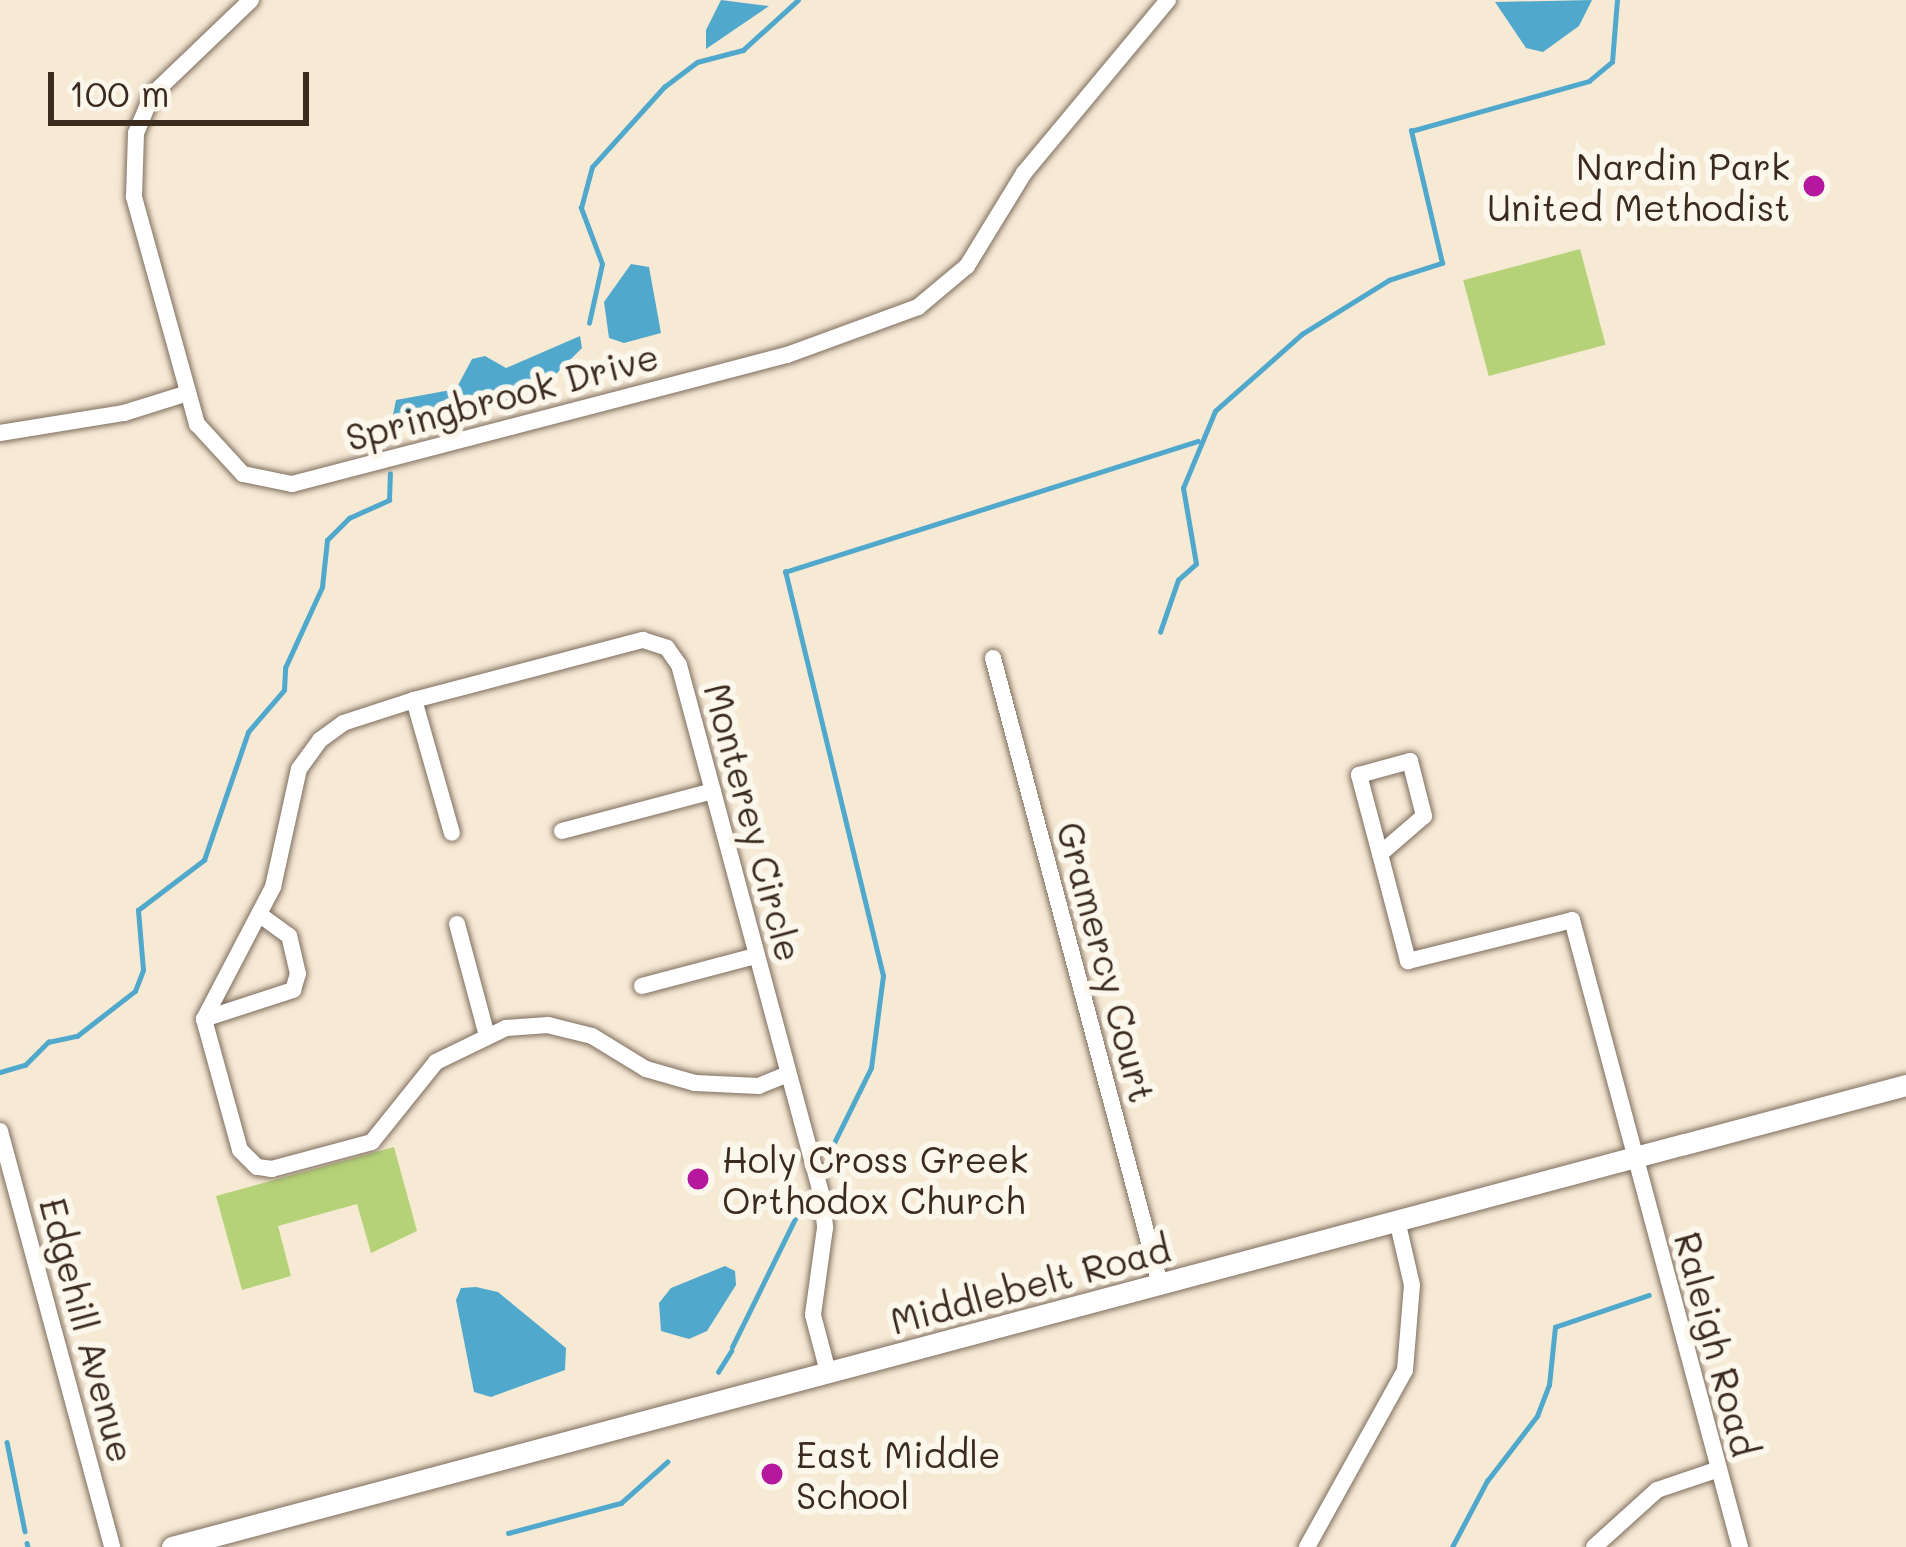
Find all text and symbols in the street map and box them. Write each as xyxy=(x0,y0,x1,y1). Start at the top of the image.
scale bar xyxy=(54,48,315,122)
text: 100 m xyxy=(69,69,170,116)
place label: Nardin Park United Methodist xyxy=(1487,143,1790,228)
marker: Nardin Park United Methodist xyxy=(1801,173,1827,199)
street label: Springbrook Drive xyxy=(341,333,663,459)
street label: Monterey Circle xyxy=(696,678,812,966)
street label: Gramercy Court xyxy=(1049,817,1165,1107)
place label: Holy Cross Greek Orthodox Church xyxy=(722,1136,1028,1221)
marker: Holy Cross Greek Orthodox Church xyxy=(685,1166,711,1192)
street label: Edgehill Avenue xyxy=(32,1193,144,1467)
street label: Middlebelt Road xyxy=(885,1226,1175,1342)
street label: Raleigh Road xyxy=(1666,1227,1768,1461)
place label: East Middle School xyxy=(796,1431,1001,1516)
marker: East Middle School xyxy=(759,1461,785,1487)

